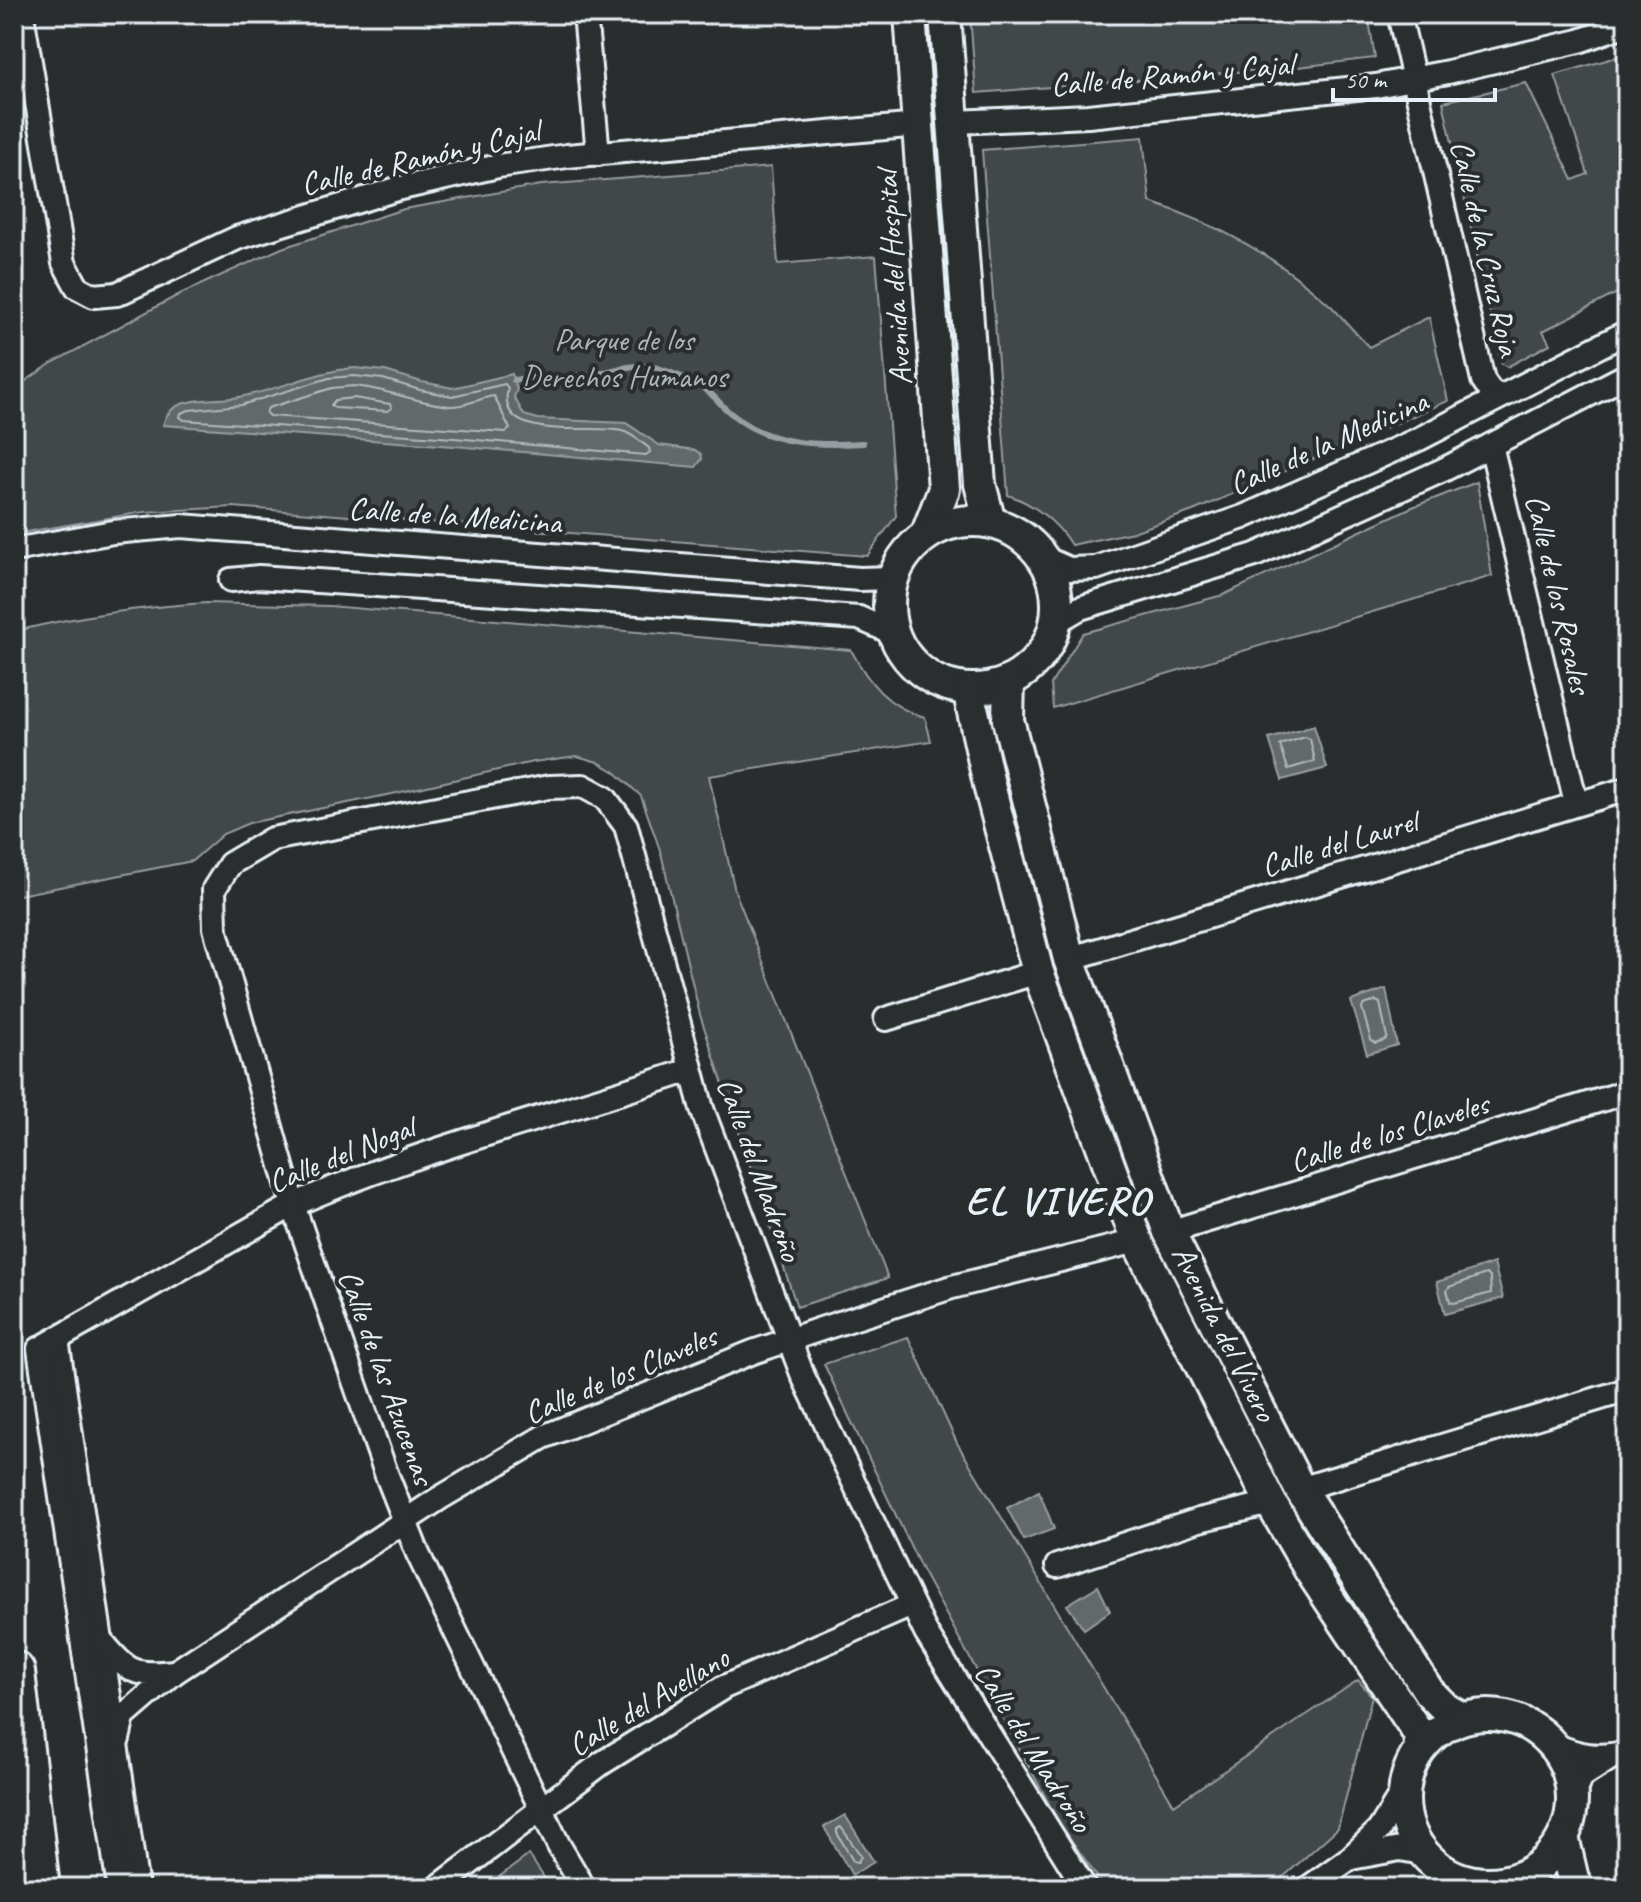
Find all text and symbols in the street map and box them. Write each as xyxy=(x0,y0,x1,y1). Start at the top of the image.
street label: Calle de Ramón y Cajal xyxy=(1049,43,1301,106)
scale bar xyxy=(1333,52,1495,102)
text: 50 m xyxy=(1345,65,1388,95)
street label: Calle de Ramón y Cajal xyxy=(297,109,549,205)
street label: Calle de la Cruz Roja xyxy=(1441,136,1531,362)
street label: Avenida del Hospital xyxy=(865,164,921,387)
park label: Parque de los Derechos Humanos xyxy=(521,319,730,397)
street label: Calle de la Medicina xyxy=(1223,380,1436,505)
street label: Calle de la Medicina xyxy=(347,488,565,544)
street label: Calle de los Rosales xyxy=(1516,491,1602,700)
street label: Calle del Laurel xyxy=(1256,799,1427,887)
street label: Calle del Madroño xyxy=(707,1072,812,1268)
street label: Calle de los Claveles xyxy=(1285,1082,1496,1182)
street label: Calle del Nogal xyxy=(262,1104,426,1202)
district label: EL VIVERO xyxy=(966,1176,1153,1226)
street label: Avenida del Vivero xyxy=(1163,1238,1287,1430)
street label: Calle de las Azucenas xyxy=(329,1264,445,1493)
street label: Calle de los Claveles xyxy=(518,1314,725,1433)
street label: Calle del Avellano xyxy=(560,1636,738,1766)
street label: Calle del Madroño xyxy=(965,1655,1103,1841)

